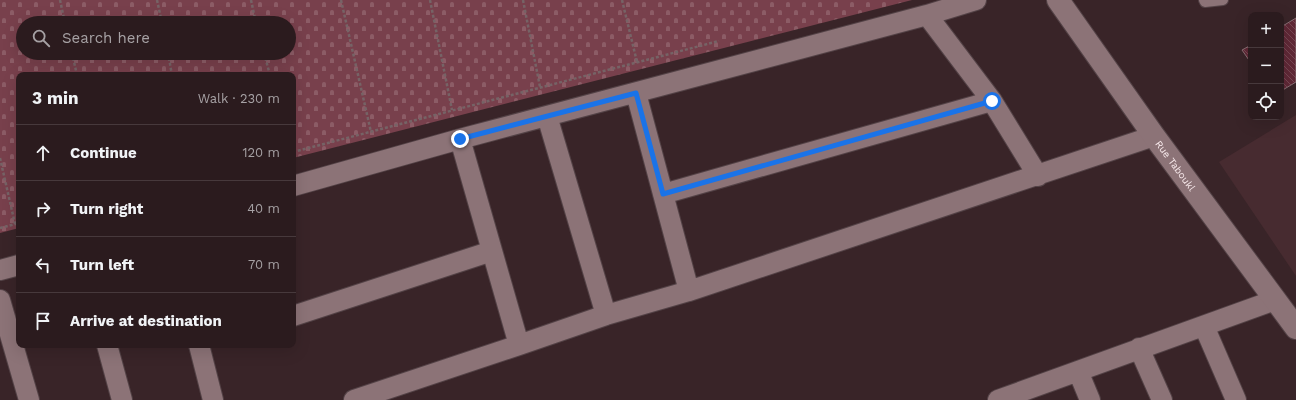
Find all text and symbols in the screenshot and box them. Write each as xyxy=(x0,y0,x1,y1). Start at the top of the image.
map controls xyxy=(1248,12,1284,120)
button: + xyxy=(1248,12,1284,48)
search box xyxy=(16,16,296,60)
icon: search xyxy=(30,27,52,49)
text: Search here xyxy=(62,29,150,47)
button: − xyxy=(1248,48,1284,84)
button: locate xyxy=(1248,84,1284,120)
text: 3 min xyxy=(32,88,78,108)
text: Walk · 230 m xyxy=(198,91,280,106)
route start xyxy=(983,92,1001,110)
route end xyxy=(451,130,469,148)
street label: Rue Taboukl xyxy=(1153,138,1197,193)
icon: ahead xyxy=(32,142,54,164)
text: Continue xyxy=(70,144,137,162)
text: 120 m xyxy=(242,145,280,160)
icon: right xyxy=(32,198,54,220)
text: Turn right xyxy=(70,200,143,218)
text: 40 m xyxy=(247,201,280,216)
icon: left xyxy=(32,254,54,276)
text: Turn left xyxy=(70,256,134,274)
text: 70 m xyxy=(248,257,280,272)
icon: arrive xyxy=(32,310,54,332)
text: Arrive at destination xyxy=(70,312,222,330)

